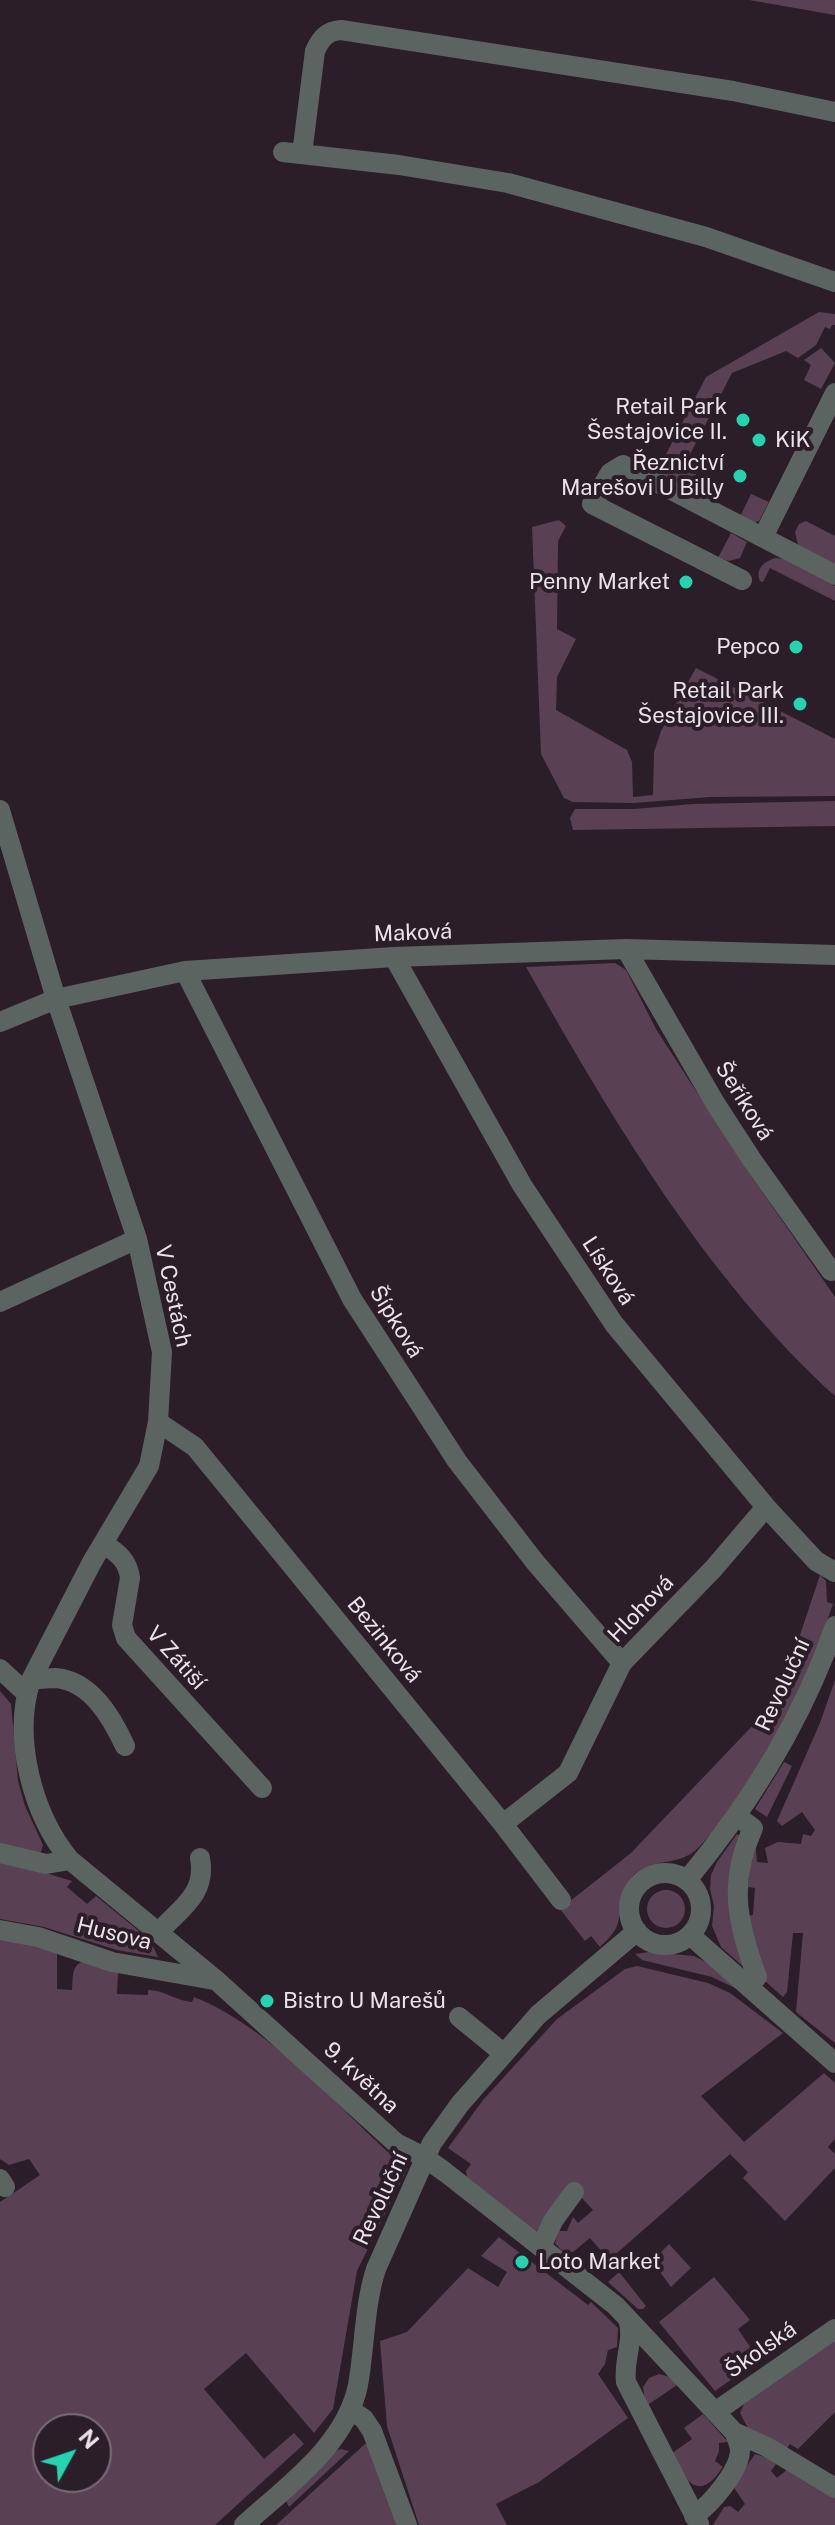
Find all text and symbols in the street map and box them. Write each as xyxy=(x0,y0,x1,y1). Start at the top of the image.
place label: Retail Park Šestajovice II. xyxy=(587,394,727,446)
marker: Retail Park Šestajovice II. xyxy=(734,411,752,429)
place label: KiK xyxy=(775,427,810,453)
marker: KiK xyxy=(750,431,768,449)
place label: Řeznictví Marešovi U Billy xyxy=(561,450,724,502)
marker: Řeznictví Marešovi U Billy xyxy=(731,467,749,485)
place label: Penny Market xyxy=(529,569,670,595)
marker: Penny Market xyxy=(677,573,695,591)
place label: Pepco xyxy=(716,634,780,660)
marker: Pepco xyxy=(787,638,805,656)
place label: Retail Park Šestajovice III. xyxy=(637,678,784,730)
marker: Retail Park Šestajovice III. xyxy=(791,695,809,713)
street label: Maková xyxy=(373,918,453,948)
street label: Šeříková xyxy=(709,1057,779,1145)
street label: Lísková xyxy=(576,1232,640,1310)
street label: V Cestách xyxy=(149,1243,197,1349)
street label: Šípková xyxy=(364,1281,428,1363)
street label: Hlohová xyxy=(603,1570,679,1648)
street label: Bezinková xyxy=(341,1592,427,1688)
street label: V Zátiší xyxy=(141,1621,211,1695)
street label: Revoluční xyxy=(750,1635,816,1735)
street label: Husova xyxy=(74,1912,154,1956)
place label: Bistro U Marešů xyxy=(283,1988,446,2014)
marker: Bistro U Marešů xyxy=(258,1992,276,2010)
street label: 9. května xyxy=(318,2037,404,2119)
street label: Revoluční xyxy=(348,2149,414,2249)
place label: Loto Market xyxy=(538,2249,661,2275)
marker: Loto Market xyxy=(513,2253,531,2271)
street label: Školská xyxy=(720,2316,802,2384)
north arrow xyxy=(32,2413,112,2493)
text: N xyxy=(73,2424,104,2454)

